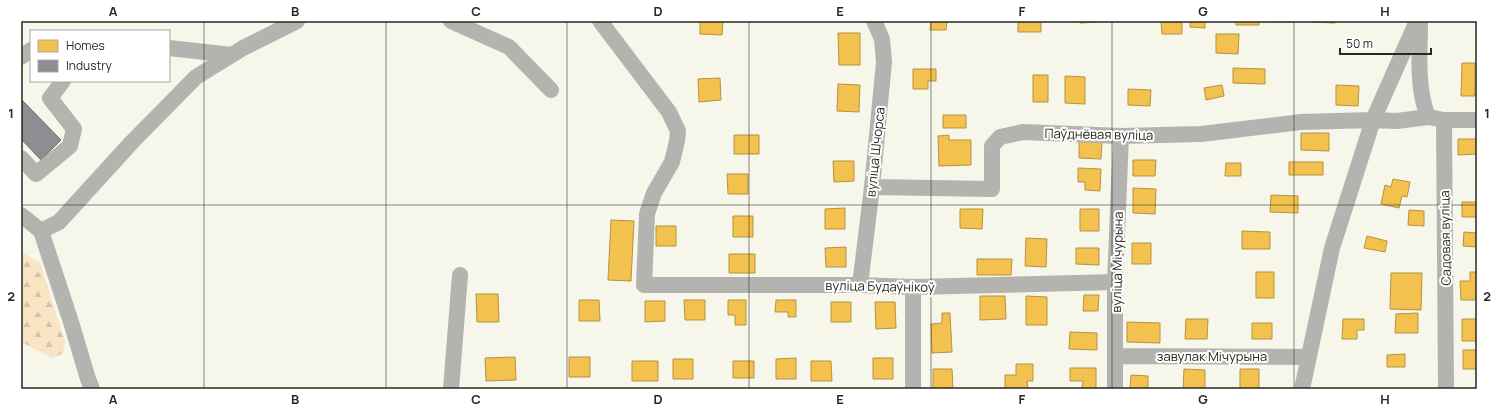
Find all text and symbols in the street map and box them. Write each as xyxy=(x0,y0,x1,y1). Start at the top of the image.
text: A xyxy=(109,2,118,20)
text: B xyxy=(291,2,299,20)
text: C xyxy=(471,2,481,20)
text: D xyxy=(653,2,663,20)
text: E xyxy=(836,2,844,20)
text: F xyxy=(1019,2,1026,20)
text: G xyxy=(1198,2,1208,20)
text: H xyxy=(1380,2,1390,20)
legend xyxy=(30,30,170,82)
scale bar xyxy=(1340,30,1431,56)
text: 50 m xyxy=(1346,35,1373,52)
text: Homes xyxy=(66,37,105,54)
text: Industry xyxy=(66,57,112,74)
text: 1 xyxy=(8,104,14,122)
text: 1 xyxy=(1484,104,1490,122)
street label: вуліца Шчорса xyxy=(861,106,889,198)
street label: Паўднёвая вуліца xyxy=(1044,124,1154,144)
street label: Садовая вуліца xyxy=(1435,190,1455,286)
street label: вуліца Мічурына xyxy=(1107,211,1127,313)
street label: вуліца Будаўнікоў xyxy=(825,276,935,296)
text: 2 xyxy=(7,287,15,305)
text: 2 xyxy=(1483,287,1491,305)
street label: завулак Мічурына xyxy=(1157,347,1267,365)
text: A xyxy=(109,390,118,408)
text: B xyxy=(291,390,299,408)
text: C xyxy=(471,390,481,408)
text: D xyxy=(653,390,663,408)
text: E xyxy=(836,390,844,408)
text: F xyxy=(1019,390,1026,408)
text: G xyxy=(1198,390,1208,408)
text: H xyxy=(1380,390,1390,408)

